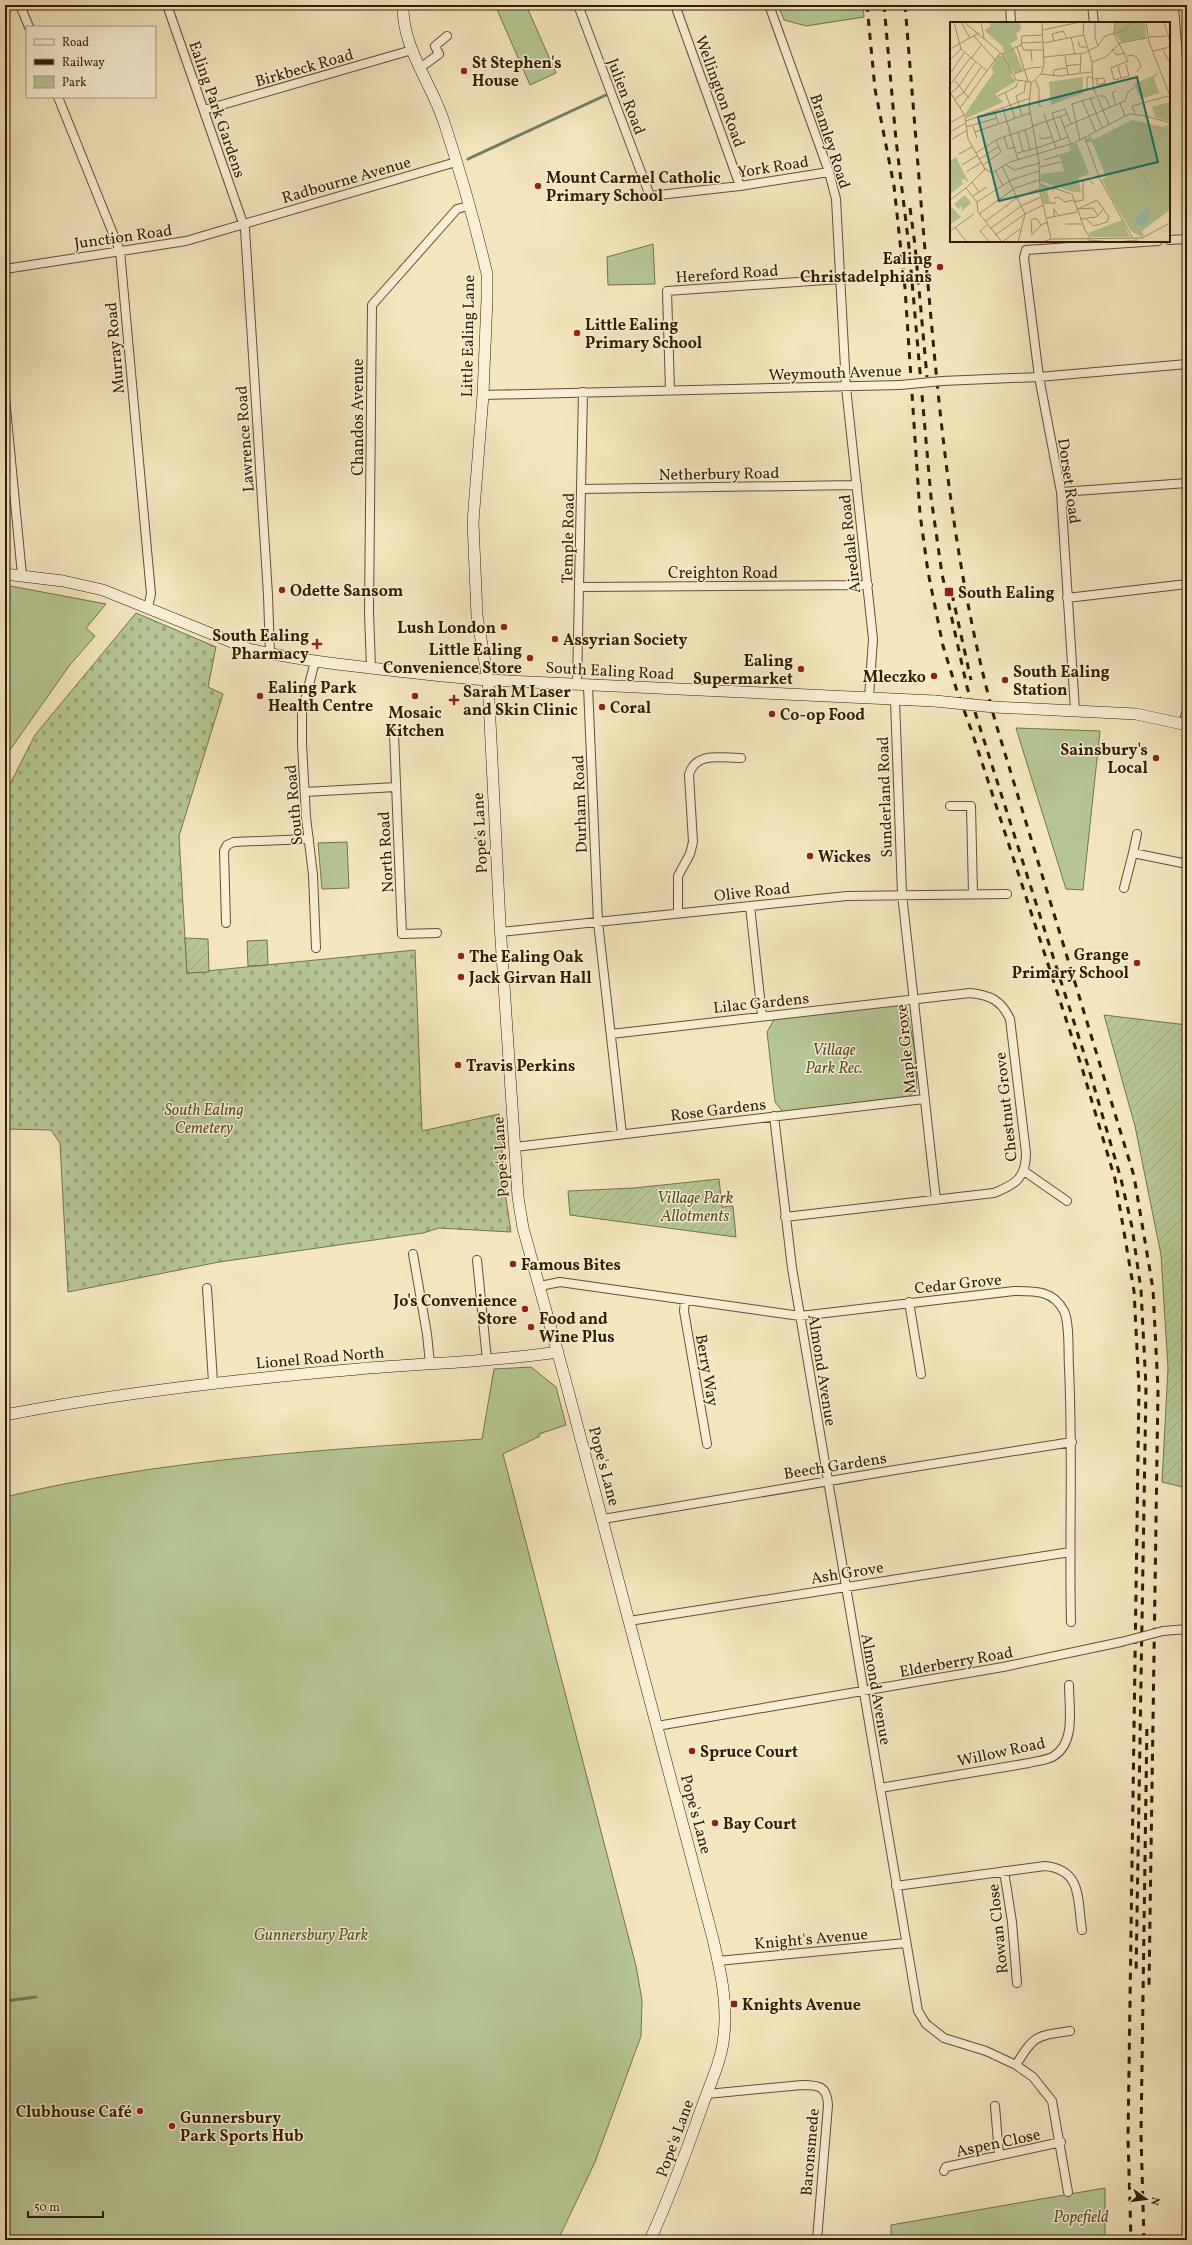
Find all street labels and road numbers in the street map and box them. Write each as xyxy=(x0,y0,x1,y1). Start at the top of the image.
street label: Wellington Road xyxy=(689,33,750,151)
street label: Ealing Park Gardens xyxy=(182,38,250,181)
street label: Birkbeck Road xyxy=(253,44,356,93)
street label: Julien Road xyxy=(600,55,650,138)
street label: Bramley Road xyxy=(803,91,855,192)
street label: York Road xyxy=(736,151,811,184)
street label: Radbourne Avenue xyxy=(279,152,414,210)
street label: Junction Road xyxy=(73,220,174,256)
street label: Hereford Road xyxy=(675,260,779,290)
street label: Little Ealing Lane xyxy=(457,275,481,398)
street label: Murray Road xyxy=(101,301,131,395)
street label: Chandos Avenue xyxy=(348,358,370,476)
street label: Weymouth Avenue xyxy=(768,361,902,387)
street label: Lawrence Road xyxy=(231,385,261,493)
street label: Dorset Road xyxy=(1051,437,1085,526)
street label: Netherbury Road xyxy=(658,463,780,487)
street label: Temple Road xyxy=(557,492,581,584)
street label: Airedale Road xyxy=(835,493,867,594)
street label: Creighton Road xyxy=(668,563,778,585)
street label: South Ealing Road xyxy=(545,658,675,686)
street label: Sunderland Road xyxy=(873,736,899,858)
street label: Durham Road xyxy=(568,754,594,853)
street label: South Road xyxy=(281,764,309,846)
street label: Pope's Lane xyxy=(468,792,494,874)
street label: North Road xyxy=(374,811,400,893)
street label: Olive Road xyxy=(713,878,791,908)
street label: Lilac Gardens xyxy=(712,988,810,1020)
street label: Maple Grove xyxy=(891,1003,923,1095)
street label: Chestnut Grove xyxy=(990,1051,1024,1163)
street label: Rose Gardens xyxy=(669,1094,767,1128)
street label: Pope's Lane xyxy=(488,1116,516,1198)
street label: Cedar Grove xyxy=(914,1269,1003,1301)
street label: Almond Avenue xyxy=(801,1313,841,1428)
street label: Berry Way xyxy=(689,1333,723,1409)
street label: Lionel Road North xyxy=(255,1342,385,1376)
street label: Pope's Lane xyxy=(582,1424,624,1509)
street label: Beech Gardens xyxy=(782,1448,889,1486)
street label: Ash Grove xyxy=(809,1557,885,1591)
street label: Almond Avenue xyxy=(854,1632,896,1747)
street label: Elderberry Road xyxy=(898,1642,1015,1684)
street label: Willow Road xyxy=(955,1733,1047,1773)
street label: Pope's Lane xyxy=(674,1772,716,1857)
street label: Rowan Close xyxy=(983,1883,1015,1975)
street label: Knight's Avenue xyxy=(753,1924,869,1956)
street label: Pope's Lane xyxy=(652,2097,700,2181)
street label: Baronsmede xyxy=(796,2107,826,2197)
street label: Aspen Close xyxy=(954,2124,1043,2164)

